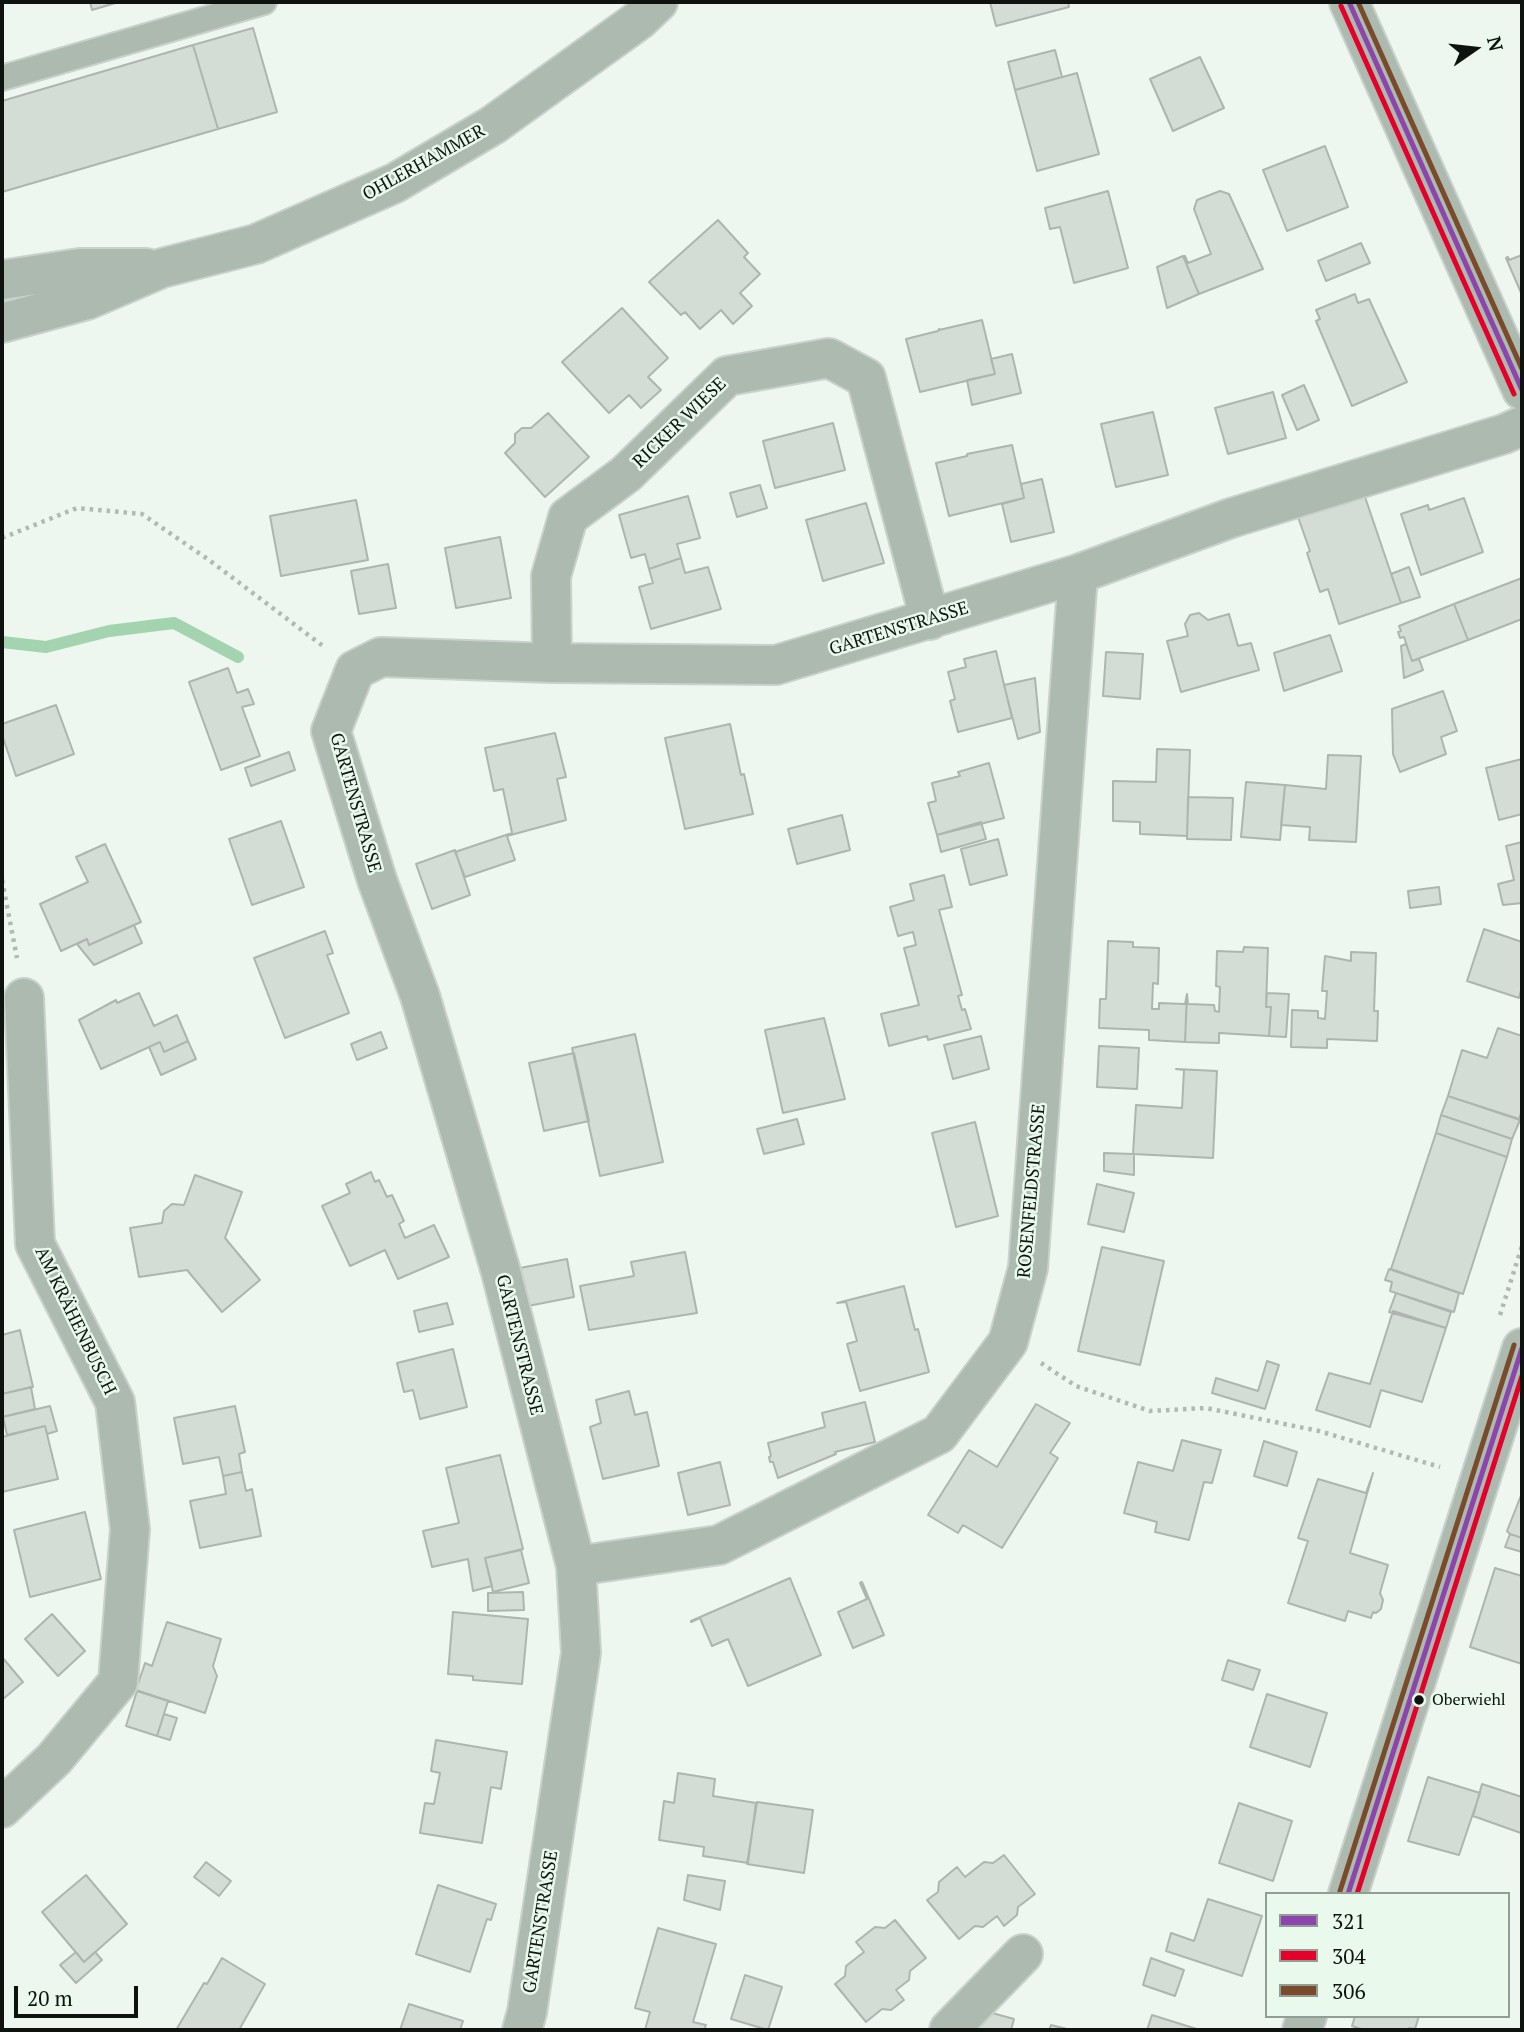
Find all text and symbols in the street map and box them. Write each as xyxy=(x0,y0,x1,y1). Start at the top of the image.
north arrow xyxy=(1440,14,1510,84)
text: N xyxy=(1482,34,1510,54)
street label: OHLERHAMMER xyxy=(359,120,489,206)
street label: RICKER WIESE xyxy=(629,373,731,473)
street label: GARTENSTRASSE xyxy=(827,598,971,660)
street label: GARTENSTRASSE xyxy=(325,731,385,875)
street label: ROSENFELDSTRASSE xyxy=(1014,1103,1050,1279)
street label: AM KRÄHENBUSCH xyxy=(30,1243,120,1399)
street label: GARTENSTRASSE xyxy=(491,1272,547,1418)
place label: Oberwiehl xyxy=(1432,1690,1506,1710)
marker: Oberwiehl xyxy=(1412,1693,1426,1707)
street label: GARTENSTRASSE xyxy=(519,1849,563,1995)
legend xyxy=(1265,1892,1510,2018)
text: 321 xyxy=(1332,1907,1366,1935)
text: 304 xyxy=(1332,1942,1366,1970)
scale bar xyxy=(18,1972,142,2016)
text: 306 xyxy=(1332,1977,1366,2005)
text: 20 m xyxy=(27,1984,73,2012)

